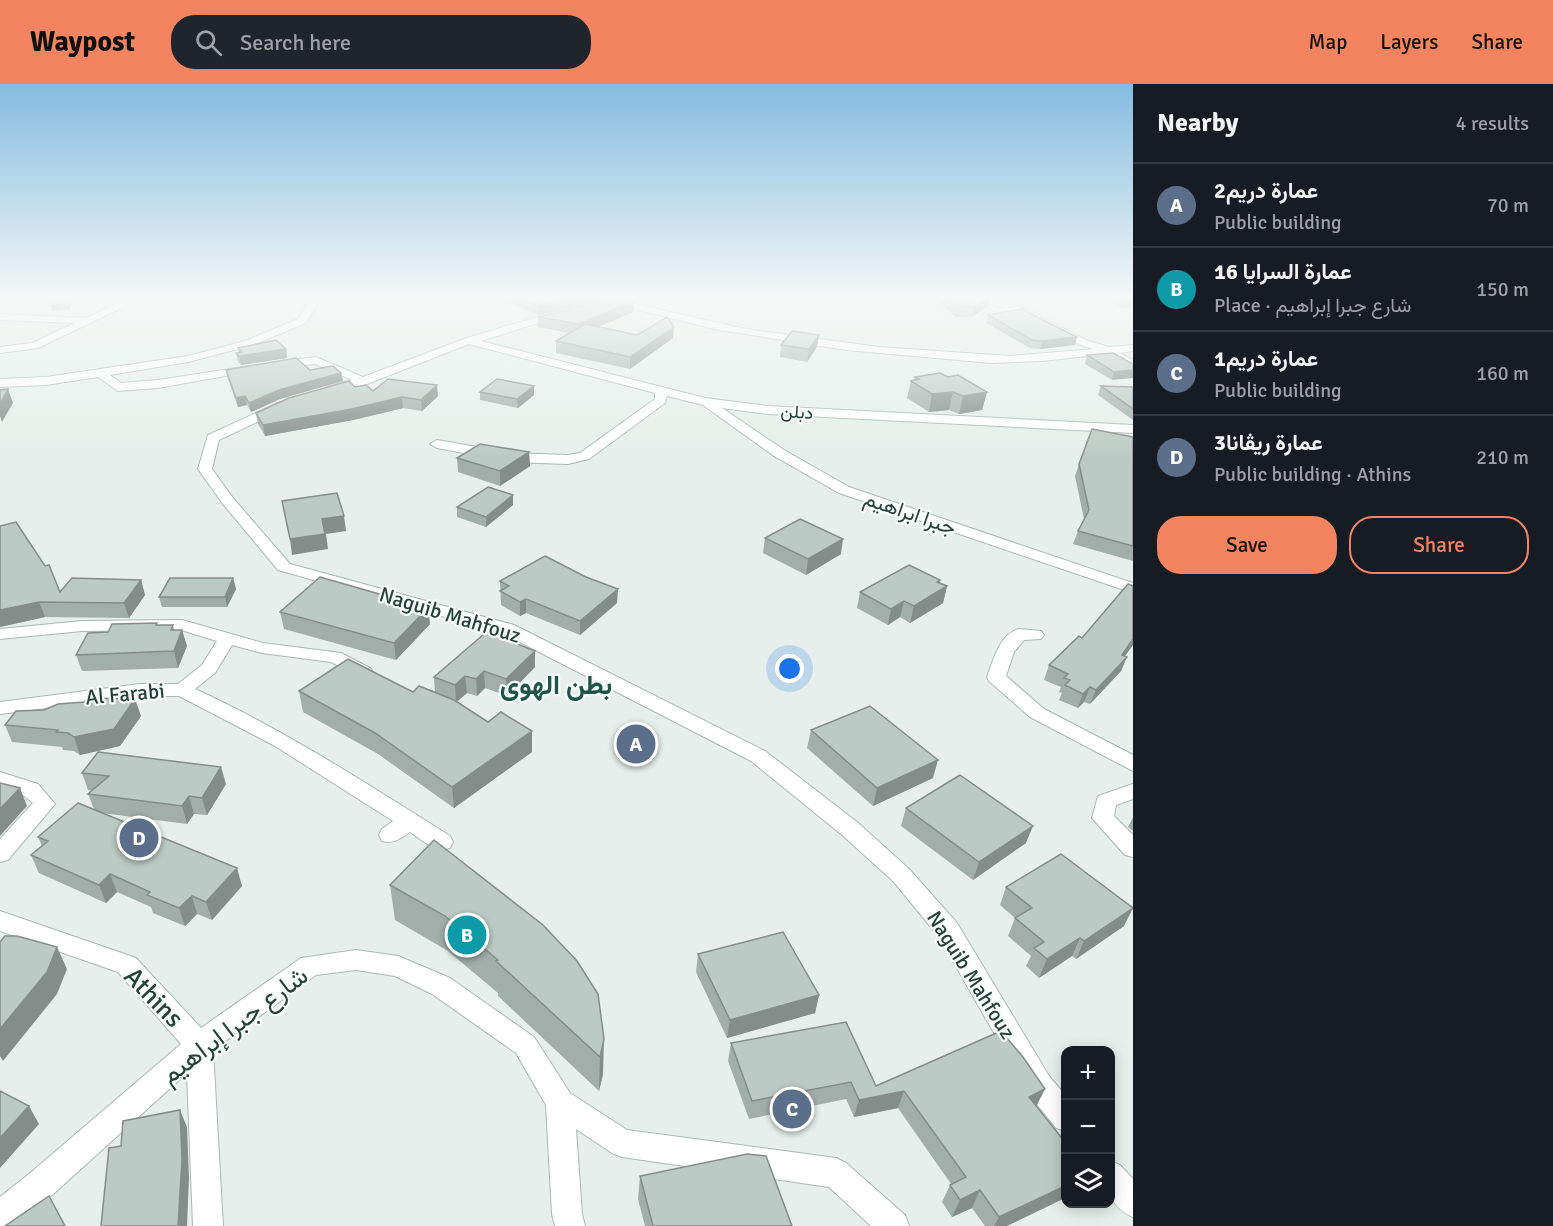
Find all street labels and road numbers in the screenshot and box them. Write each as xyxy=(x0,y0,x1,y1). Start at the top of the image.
street label: دبلن xyxy=(780,400,814,424)
street label: جبرا ابراهيم xyxy=(860,485,959,542)
street label: Naguib Mahfouz xyxy=(376,581,524,649)
street label: Al Farabi xyxy=(84,678,166,710)
street label: Naguib Mahfouz xyxy=(921,906,1021,1044)
street label: شارع جبرا إبراهيم xyxy=(155,960,315,1092)
street label: Athins xyxy=(117,961,190,1034)

